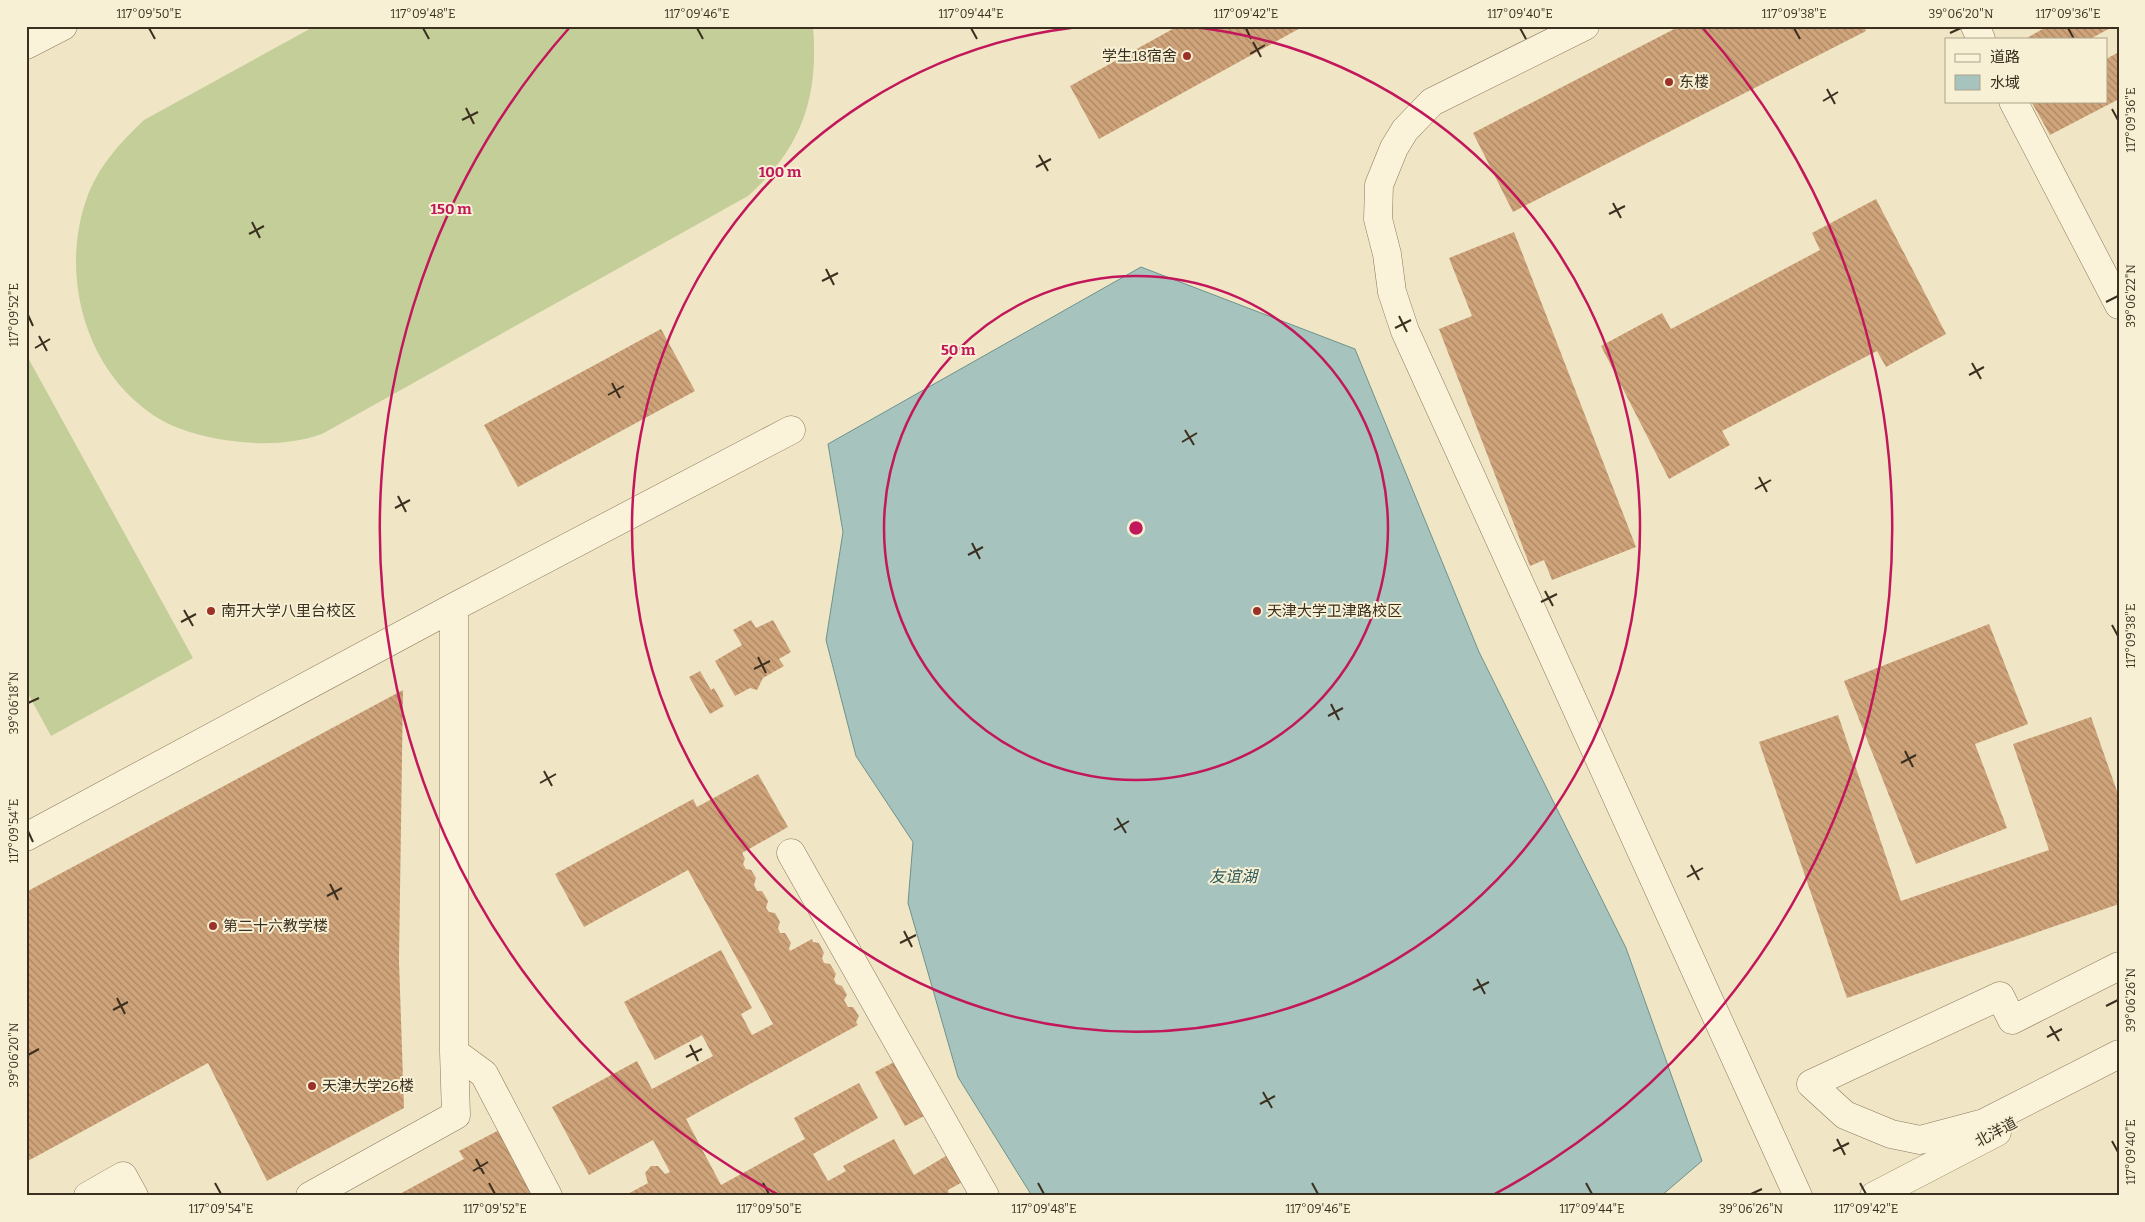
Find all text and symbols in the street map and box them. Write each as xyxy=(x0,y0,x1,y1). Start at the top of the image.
text: 117°09'50"E xyxy=(116,7,182,21)
text: 117°09'48"E xyxy=(391,7,455,21)
text: 117°09'46"E xyxy=(665,7,729,21)
text: 117°09'44"E xyxy=(938,7,1004,21)
text: 117°09'42"E xyxy=(1214,7,1278,21)
text: 117°09'40"E xyxy=(1487,7,1553,21)
text: 117°09'38"E xyxy=(1762,7,1826,21)
text: 39°06'20"N xyxy=(1929,7,1994,21)
text: 117°09'36"E xyxy=(2036,7,2100,21)
legend xyxy=(1945,38,2108,102)
place label: 学生18宿舍 xyxy=(1102,47,1177,65)
text: 道路 xyxy=(1990,48,2020,66)
marker: 学生18宿舍 xyxy=(1181,50,1193,62)
place label: 东楼 xyxy=(1679,73,1709,91)
text: 水域 xyxy=(1990,74,2020,92)
marker: 东楼 xyxy=(1663,76,1675,88)
text: 117°09'36"E xyxy=(2124,88,2138,152)
text: 100 m xyxy=(759,163,802,181)
text: 150 m xyxy=(430,200,472,218)
text: 39°06'22"N xyxy=(2124,264,2138,328)
text: 117°09'52"E xyxy=(7,283,21,347)
text: 50 m xyxy=(941,341,976,359)
centre of rings xyxy=(1127,519,1145,537)
place label: 南开大学八里台校区 xyxy=(221,602,356,620)
place label: 天津大学卫津路校区 xyxy=(1267,602,1402,620)
text: 117°09'38"E xyxy=(2124,604,2138,668)
marker: 南开大学八里台校区 xyxy=(205,605,217,617)
marker: 天津大学卫津路校区 xyxy=(1251,605,1263,617)
text: 39°06'18"N xyxy=(7,671,21,734)
text: 117°09'54"E xyxy=(7,799,21,863)
water label: 友谊湖 xyxy=(1209,867,1260,886)
place label: 第二十六教学楼 xyxy=(223,917,328,935)
marker: 第二十六教学楼 xyxy=(207,920,219,932)
text: 39°06'26"N xyxy=(2124,967,2138,1032)
text: 39°06'20"N xyxy=(7,1022,21,1087)
place label: 天津大学26楼 xyxy=(322,1077,414,1095)
marker: 天津大学26楼 xyxy=(306,1080,318,1092)
street label: 北洋道 xyxy=(1972,1113,2020,1151)
text: 117°09'40"E xyxy=(2124,1119,2138,1185)
text: 117°09'54"E xyxy=(189,1202,253,1216)
text: 117°09'52"E xyxy=(463,1202,527,1216)
text: 117°09'50"E xyxy=(736,1202,802,1216)
text: 117°09'48"E xyxy=(1012,1202,1076,1216)
text: 117°09'46"E xyxy=(1286,1202,1350,1216)
text: 117°09'44"E xyxy=(1559,1202,1625,1216)
text: 39°06'26"N xyxy=(1719,1202,1784,1216)
text: 117°09'42"E xyxy=(1834,1202,1898,1216)

